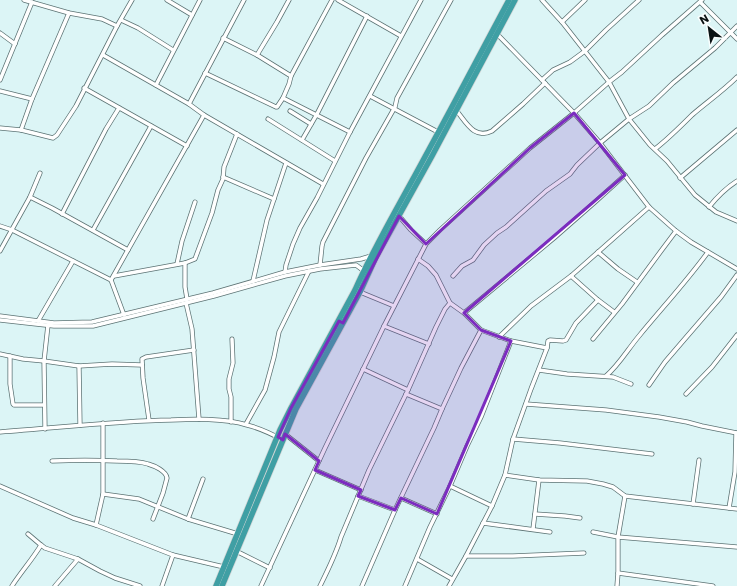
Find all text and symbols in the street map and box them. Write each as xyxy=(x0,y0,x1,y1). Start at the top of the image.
north arrow xyxy=(689,8,729,48)
text: N xyxy=(696,10,712,28)

